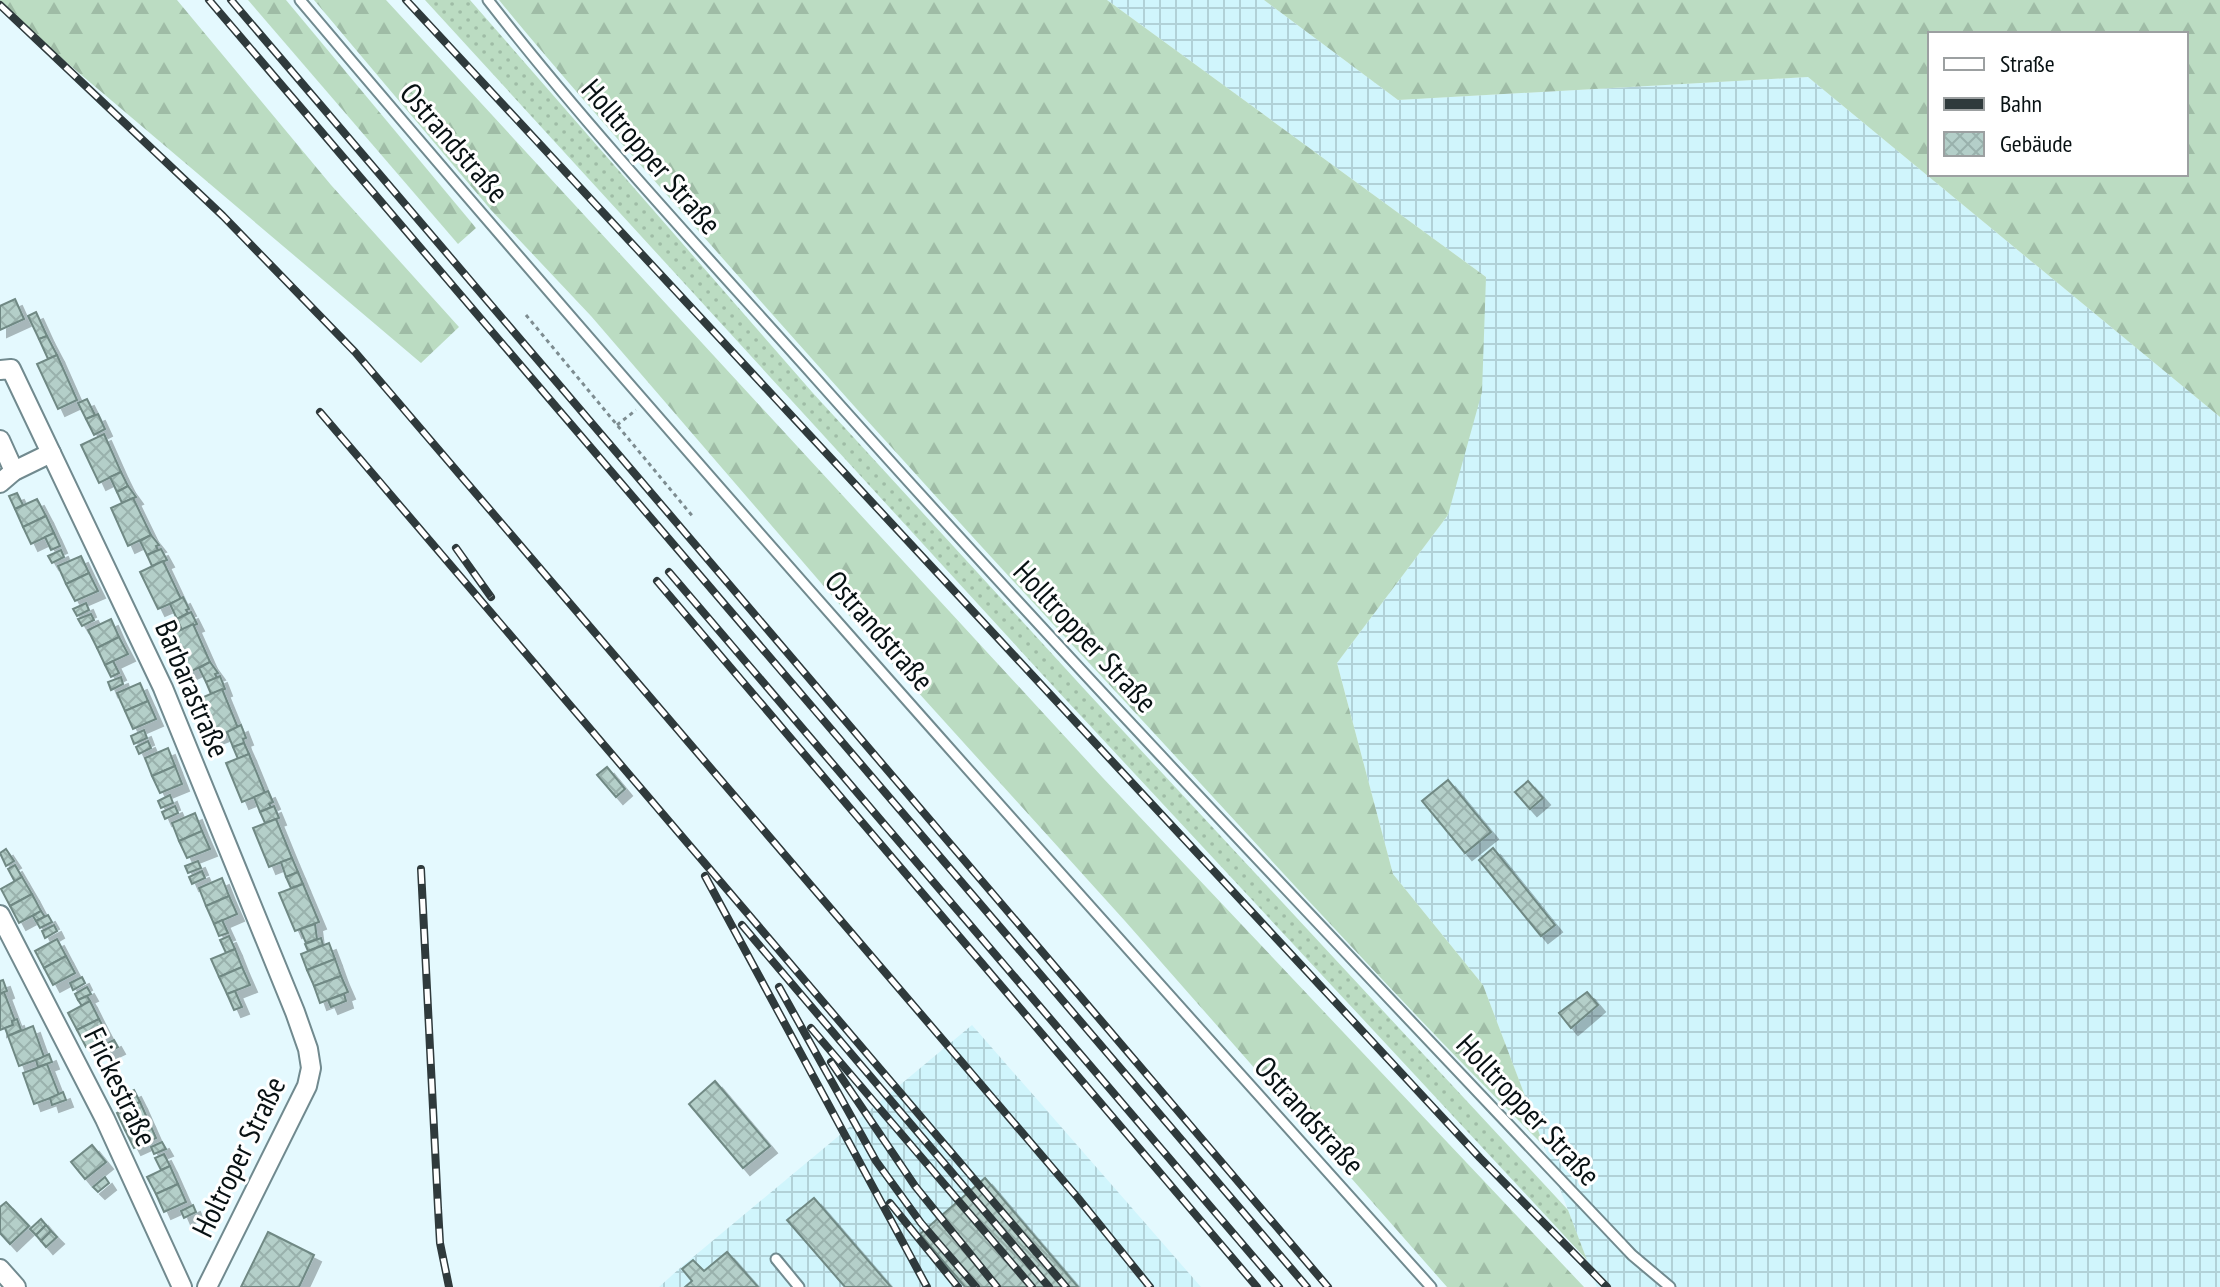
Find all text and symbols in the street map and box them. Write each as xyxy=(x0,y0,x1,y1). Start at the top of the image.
legend xyxy=(1928,32,2188,176)
text: Straße xyxy=(2000,48,2055,79)
street label: Holltropper Straße xyxy=(574,70,730,242)
street label: Ostrandstraße xyxy=(392,74,518,210)
text: Bahn xyxy=(2000,88,2042,119)
text: Gebäude xyxy=(2000,128,2072,159)
street label: Holltropper Straße xyxy=(1006,552,1166,720)
street label: Ostrandstraße xyxy=(817,562,943,698)
street label: Barbarastraße xyxy=(147,614,240,763)
street label: Frickestraße xyxy=(76,1021,167,1152)
street label: Holltropper Straße xyxy=(1449,1025,1609,1193)
street label: Ostrandstraße xyxy=(1246,1047,1374,1183)
street label: Holtroper Straße xyxy=(182,1070,293,1243)

